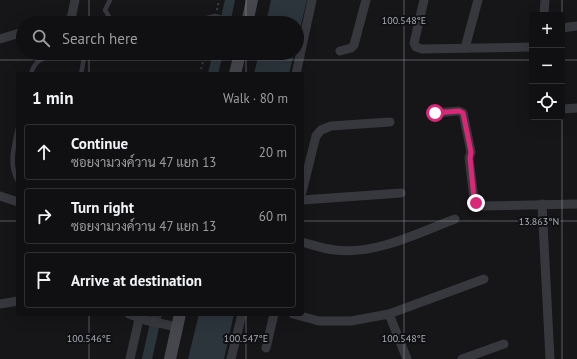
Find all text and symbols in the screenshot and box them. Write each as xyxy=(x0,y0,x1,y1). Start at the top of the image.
map controls xyxy=(529,12,565,120)
button: + xyxy=(529,12,565,48)
text: 100.548°E xyxy=(382,14,426,27)
search box xyxy=(16,16,304,60)
icon: search xyxy=(30,27,52,49)
text: Search here xyxy=(62,29,138,48)
button: − xyxy=(529,48,565,84)
button: locate xyxy=(529,84,565,120)
text: 1 min xyxy=(32,87,73,109)
text: Walk · 80 m xyxy=(223,90,288,107)
route start xyxy=(426,104,444,122)
text: Continue xyxy=(71,134,128,153)
icon: ahead xyxy=(33,141,55,163)
text: 20 m xyxy=(259,144,287,161)
text: ซอยงามวงค์วาน 47 แยก 13 xyxy=(71,154,216,171)
route end xyxy=(467,194,485,212)
text: Turn right xyxy=(71,198,134,217)
icon: right xyxy=(33,205,55,227)
text: 60 m xyxy=(259,208,287,225)
text: 13.863°N xyxy=(519,215,559,228)
text: ซอยงามวงค์วาน 47 แยก 13 xyxy=(71,218,216,235)
icon: arrive xyxy=(33,269,55,291)
text: Arrive at destination xyxy=(71,271,202,290)
text: 100.546°E xyxy=(67,332,111,345)
text: 100.547°E xyxy=(224,332,268,345)
text: 100.548°E xyxy=(382,332,426,345)

